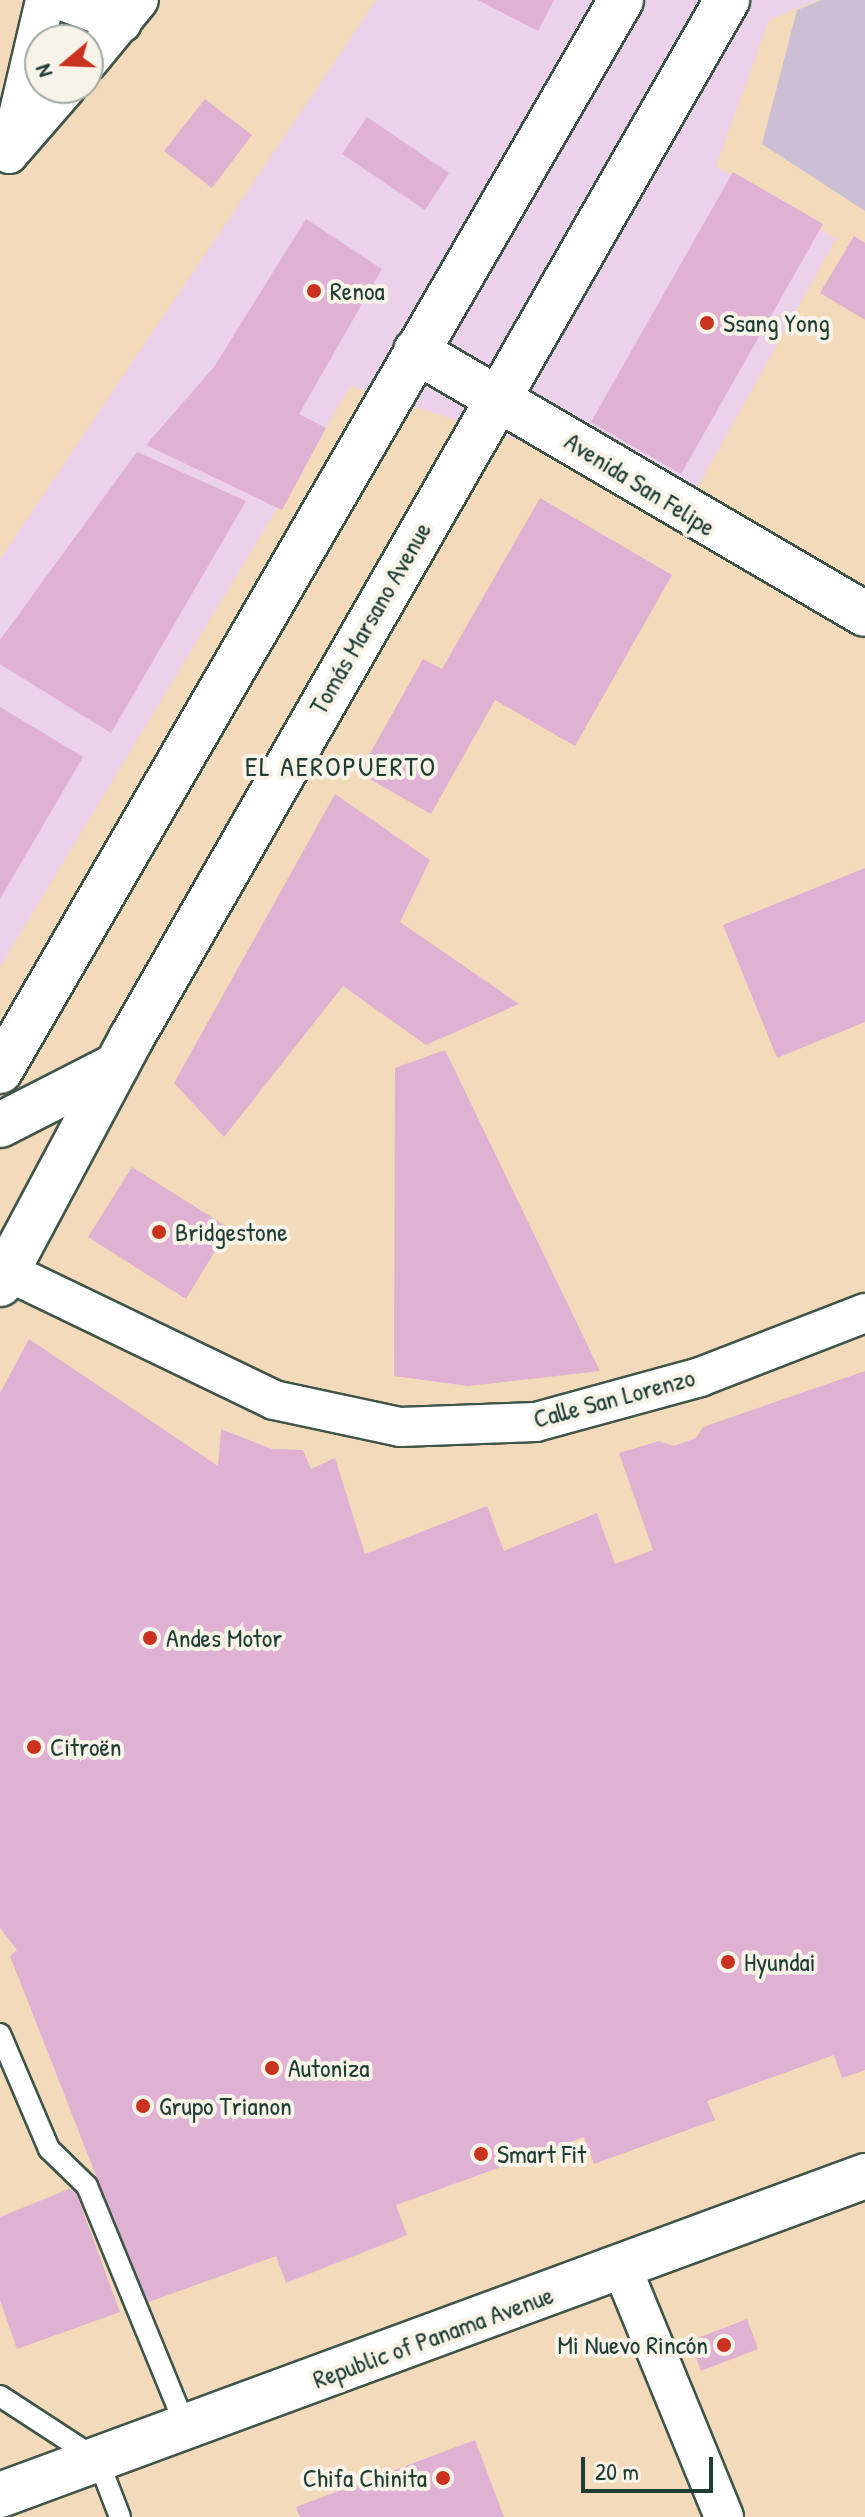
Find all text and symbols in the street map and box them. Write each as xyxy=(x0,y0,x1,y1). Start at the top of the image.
north arrow xyxy=(24,24,104,104)
text: N xyxy=(27,61,59,82)
place label: Renoa xyxy=(330,275,385,307)
marker: Renoa xyxy=(305,282,323,300)
place label: Ssang Yong xyxy=(723,307,830,339)
marker: Ssang Yong xyxy=(698,314,716,332)
street label: Avenida San Felipe xyxy=(559,425,721,543)
street label: Tomás Marsano Avenue xyxy=(302,516,438,720)
district label: EL AEROPUERTO xyxy=(245,749,437,783)
place label: Bridgestone xyxy=(175,1216,288,1248)
marker: Bridgestone xyxy=(150,1223,168,1241)
street label: Calle San Lorenzo xyxy=(530,1361,698,1435)
place label: Andes Motor xyxy=(166,1622,282,1654)
marker: Andes Motor xyxy=(141,1629,159,1647)
place label: Citroën xyxy=(50,1731,122,1763)
marker: Citroën xyxy=(25,1738,43,1756)
place label: Hyundai xyxy=(744,1946,815,1978)
marker: Hyundai xyxy=(719,1953,737,1971)
place label: Autoniza xyxy=(288,2052,369,2084)
marker: Autoniza xyxy=(263,2059,281,2077)
place label: Grupo Trianon xyxy=(159,2090,292,2122)
marker: Grupo Trianon xyxy=(134,2097,152,2115)
place label: Smart Fit xyxy=(497,2138,586,2170)
marker: Smart Fit xyxy=(472,2145,490,2163)
street label: Republic of Panama Avenue xyxy=(309,2279,557,2395)
place label: Mi Nuevo Rincón xyxy=(558,2329,708,2361)
marker: Mi Nuevo Rincón xyxy=(715,2336,733,2354)
scale bar xyxy=(585,2441,717,2491)
text: 20 m xyxy=(595,2455,639,2487)
place label: Chifa Chinita xyxy=(303,2462,427,2494)
marker: Chifa Chinita xyxy=(434,2469,452,2487)

